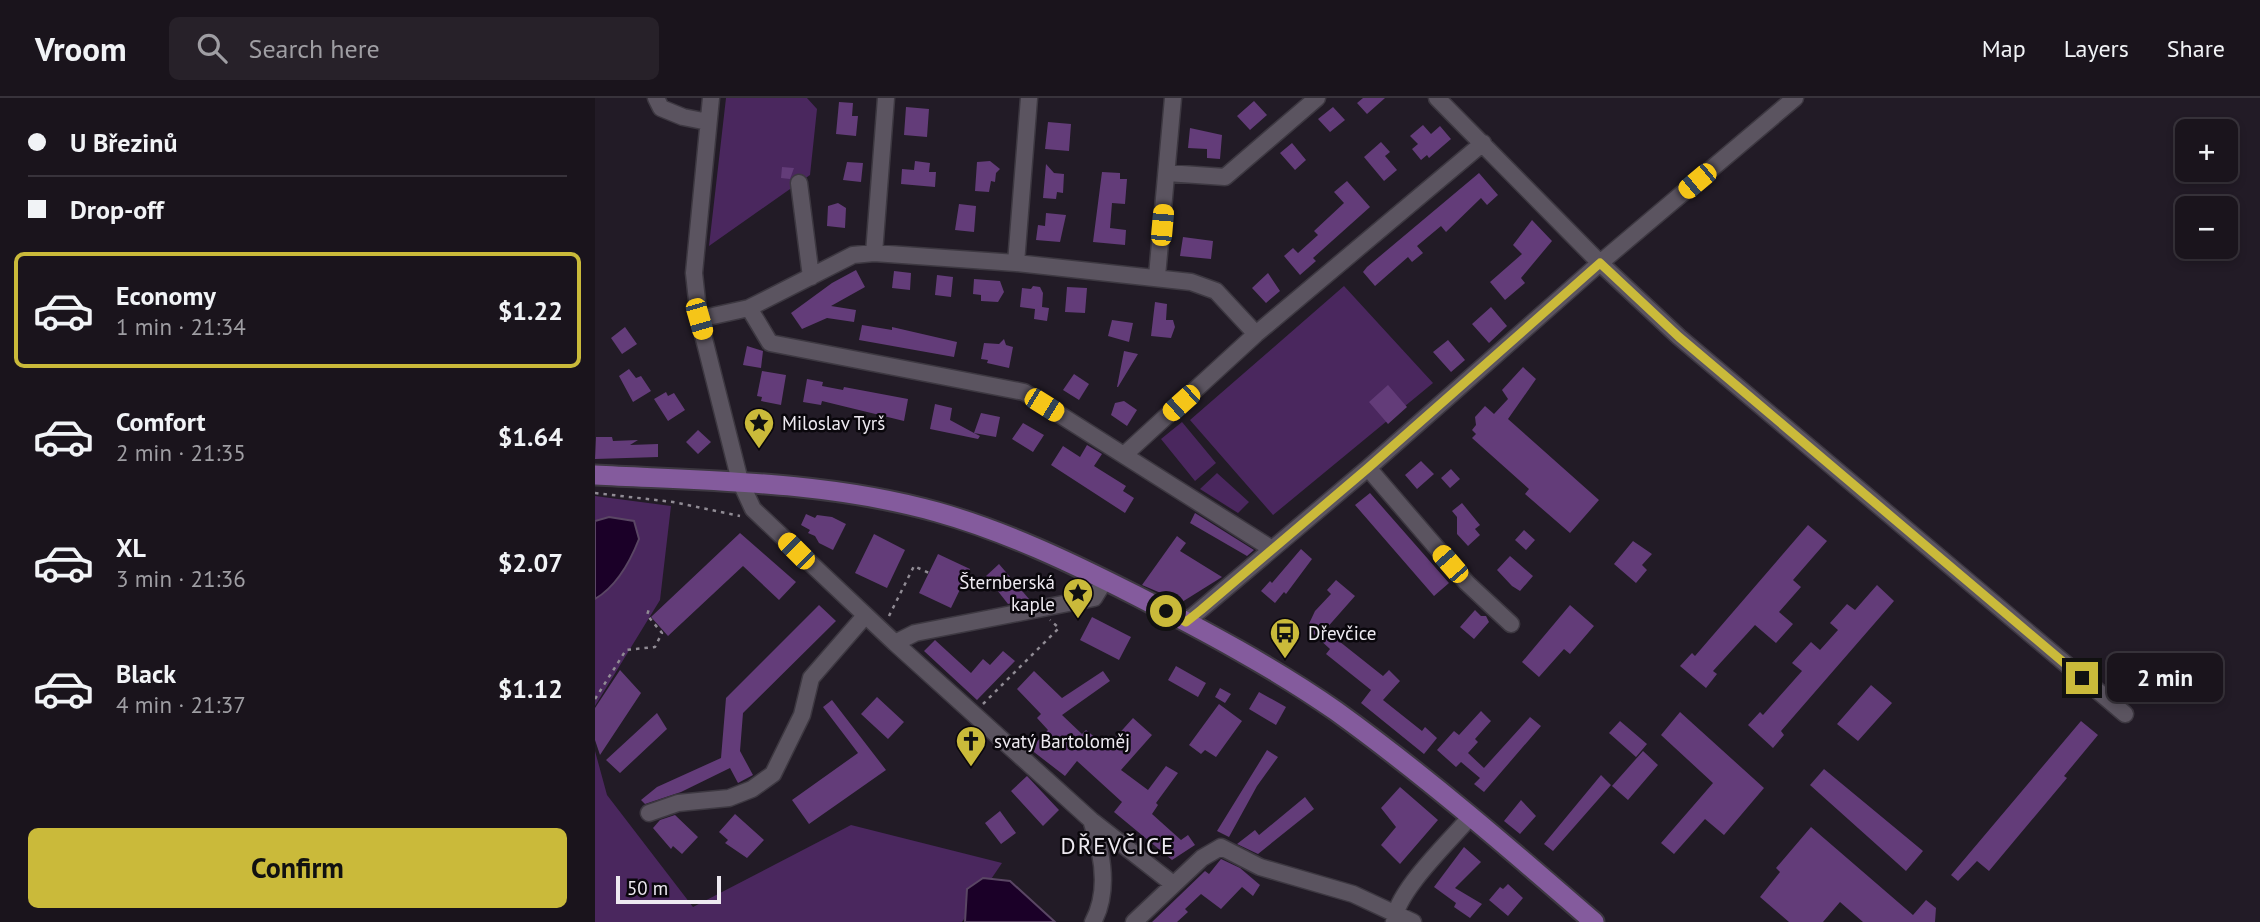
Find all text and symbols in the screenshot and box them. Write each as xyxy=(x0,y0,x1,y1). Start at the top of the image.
search box xyxy=(169,17,659,80)
text: Vroom xyxy=(35,27,127,70)
icon: search xyxy=(193,29,231,67)
text: Search here xyxy=(249,32,380,65)
text: Map xyxy=(1982,33,2026,64)
text: Layers xyxy=(2064,33,2129,64)
text: Share xyxy=(2167,33,2225,64)
map controls xyxy=(2175,119,2238,259)
button: + xyxy=(2175,119,2238,182)
text: U Březinů xyxy=(70,126,178,159)
car xyxy=(1675,159,1720,203)
text: Drop-off xyxy=(70,193,164,226)
button: − xyxy=(2175,196,2238,259)
car xyxy=(1150,203,1175,247)
icon: car xyxy=(32,279,95,342)
text: Economy xyxy=(116,279,216,312)
text: $1.22 xyxy=(498,294,563,327)
car xyxy=(684,296,715,342)
text: 1 min · 21:34 xyxy=(116,312,246,341)
car xyxy=(1159,381,1204,425)
car xyxy=(1021,385,1068,425)
icon: car xyxy=(32,405,95,468)
text: Comfort xyxy=(116,405,206,438)
place icon: Miloslav Tyrš xyxy=(742,406,776,450)
place label: Miloslav Tyrš xyxy=(782,411,885,435)
text: $1.64 xyxy=(498,420,563,453)
text: 2 min · 21:35 xyxy=(116,438,246,467)
car xyxy=(774,529,819,573)
icon: car xyxy=(32,531,95,594)
text: XL xyxy=(116,531,146,564)
car xyxy=(1429,541,1472,587)
text: $2.07 xyxy=(498,546,563,579)
text: 3 min · 21:36 xyxy=(116,564,246,593)
place label: Šternberská kaple xyxy=(959,570,1055,616)
place icon: Šternberská kaple xyxy=(1061,576,1095,620)
route start xyxy=(1150,595,1182,627)
bus stop icon: Dřevčice xyxy=(1268,616,1302,660)
place label: Dřevčice xyxy=(1308,621,1377,645)
callout: 2 min xyxy=(2107,654,2222,702)
icon: car xyxy=(32,657,95,720)
text: Black xyxy=(116,657,176,690)
route end xyxy=(2066,662,2098,694)
text: 2 min xyxy=(2137,663,2193,692)
text: $1.12 xyxy=(498,672,563,705)
text: 4 min · 21:37 xyxy=(116,690,246,719)
church icon: svatý Bartoloměj xyxy=(954,724,988,768)
place label: svatý Bartoloměj xyxy=(994,729,1130,753)
button: Confirm xyxy=(28,828,567,908)
district label: DŘEVČICE xyxy=(1061,831,1175,860)
scale bar xyxy=(616,873,721,905)
text: 50 m xyxy=(627,876,668,900)

